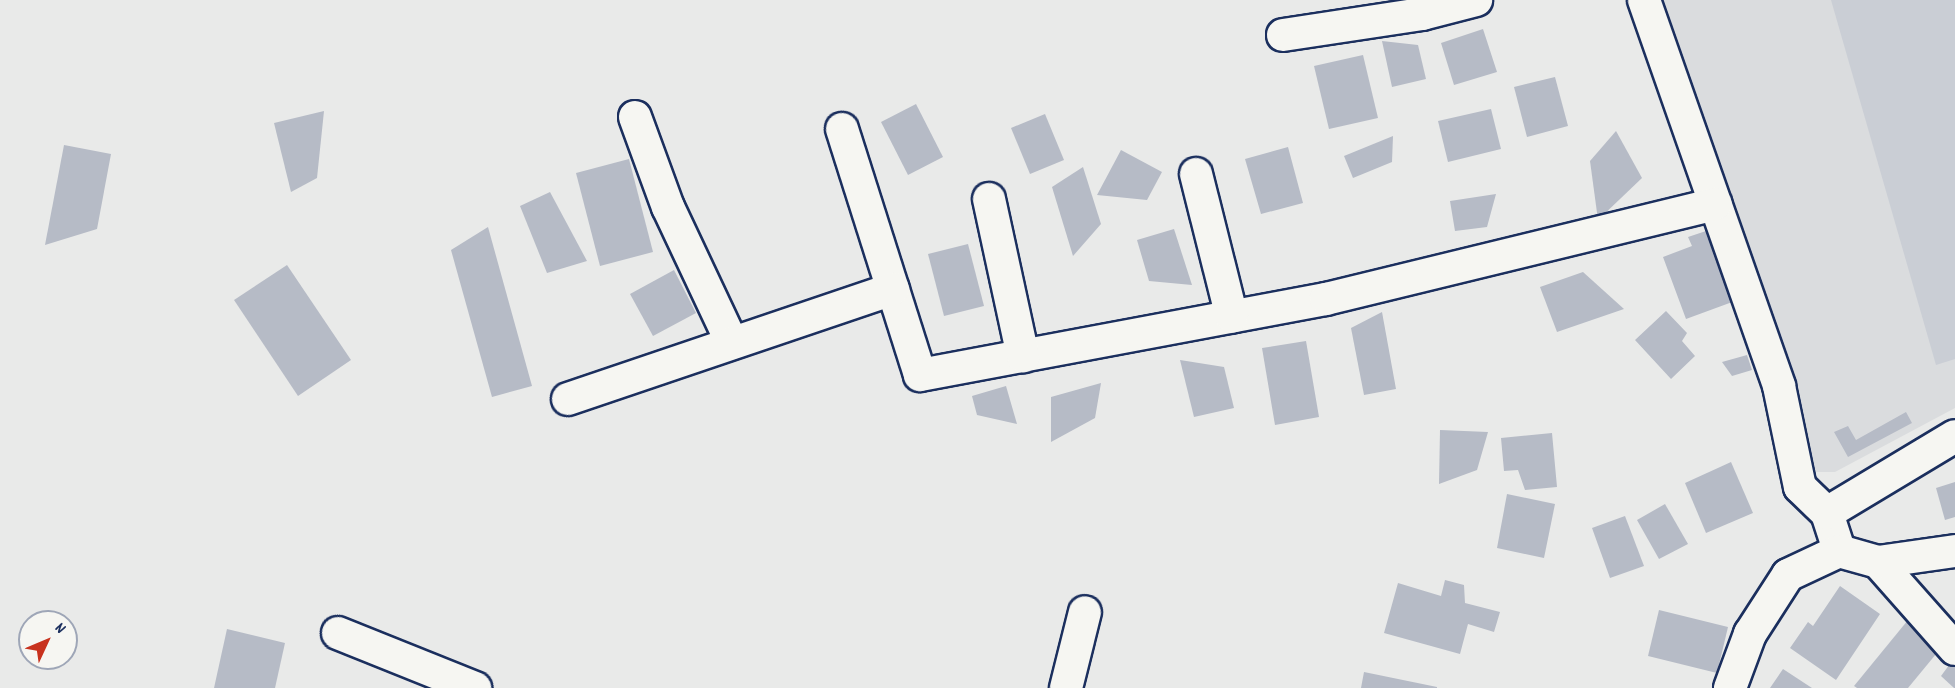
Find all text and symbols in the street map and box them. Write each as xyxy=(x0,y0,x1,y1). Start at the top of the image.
north arrow xyxy=(18,610,78,670)
text: N xyxy=(49,618,71,639)

